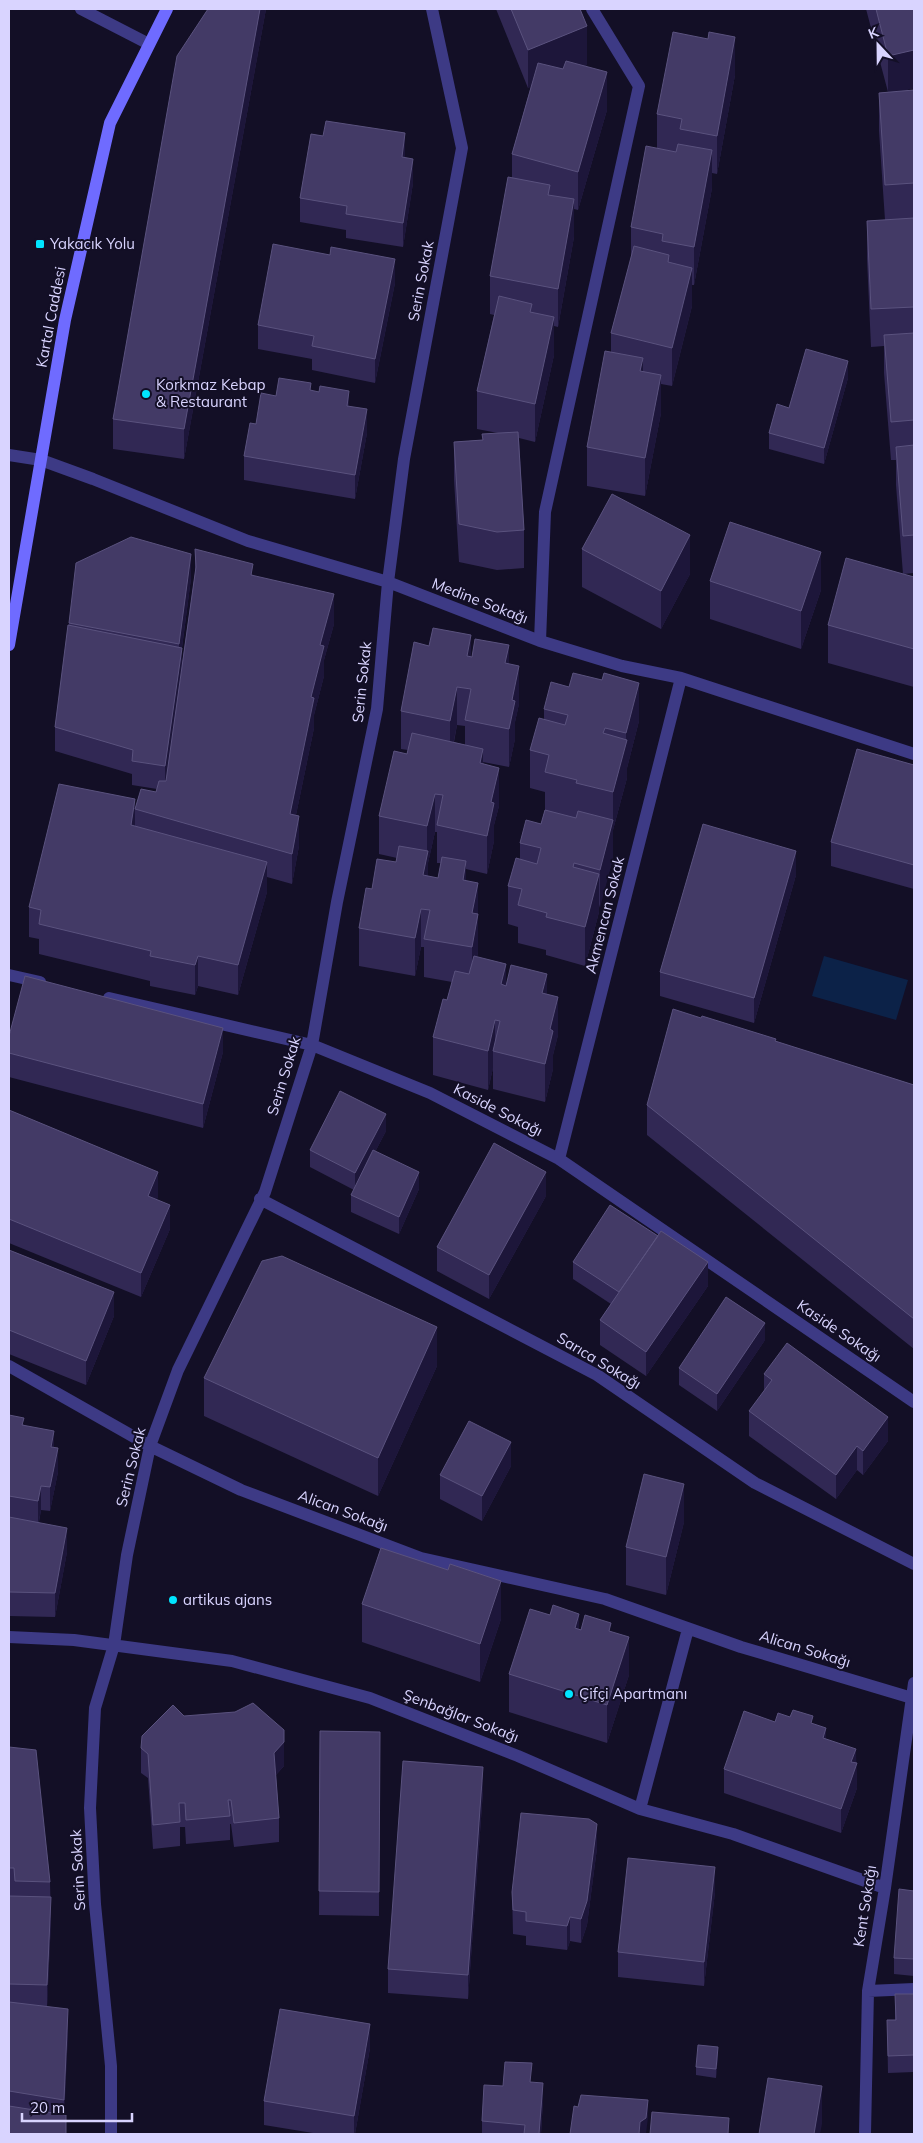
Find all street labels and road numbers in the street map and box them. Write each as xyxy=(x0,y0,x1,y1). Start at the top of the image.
street label: Serin Sokak xyxy=(403,239,438,323)
street label: Kartal Caddesi xyxy=(31,265,70,369)
street label: Medine Sokağı xyxy=(429,573,531,628)
street label: Serin Sokak xyxy=(348,640,375,723)
street label: Akmencan Sokak xyxy=(581,854,628,976)
street label: Serin Sokak xyxy=(263,1034,305,1118)
street label: Kaside Sokağı xyxy=(450,1079,546,1140)
street label: Kaside Sokağı xyxy=(793,1295,885,1366)
street label: Sarıca Sokağı xyxy=(554,1328,645,1393)
street label: Serin Sokak xyxy=(111,1425,150,1509)
street label: Alican Sokağı xyxy=(296,1485,391,1536)
street label: Alican Sokağı xyxy=(757,1626,853,1671)
street label: Şenbağlar Sokağı xyxy=(401,1685,522,1746)
street label: Serin Sokak xyxy=(66,1829,89,1911)
street label: Kent Sokağı xyxy=(849,1864,880,1948)

